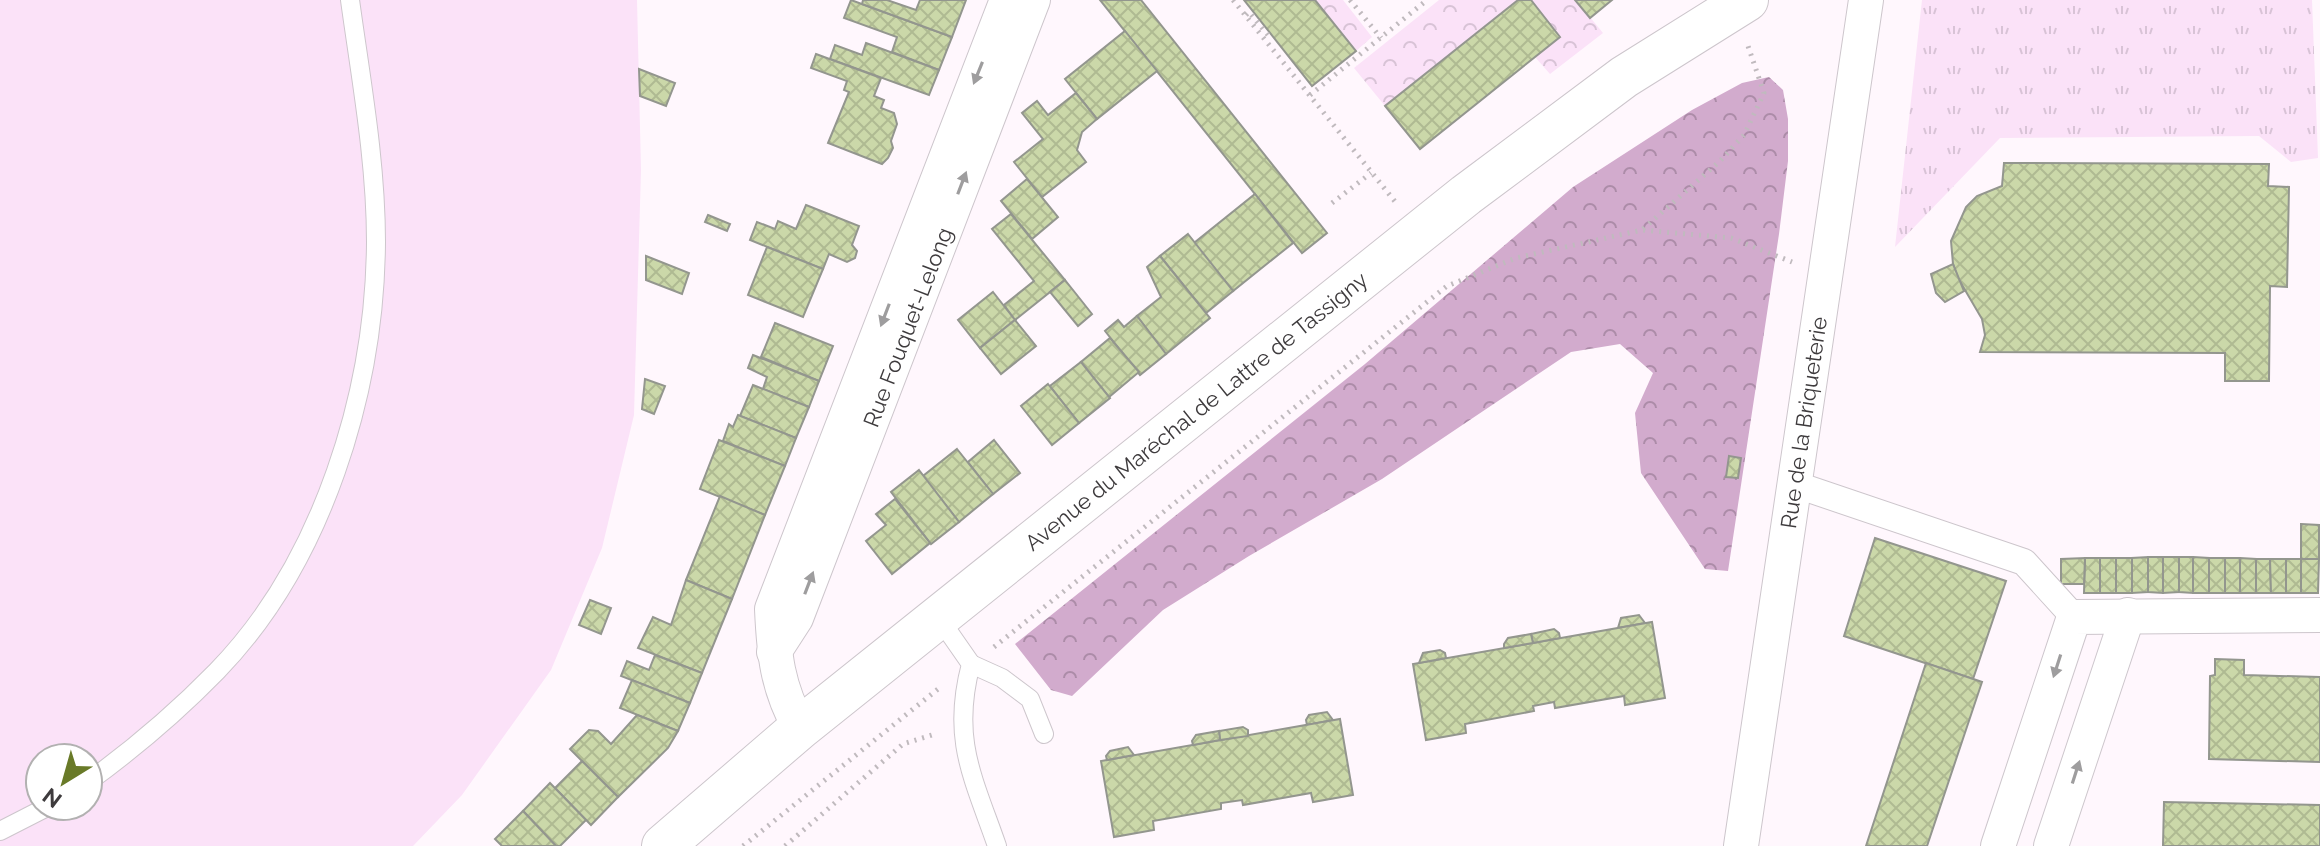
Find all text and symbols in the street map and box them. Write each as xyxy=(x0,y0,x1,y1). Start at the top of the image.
one-way arrow xyxy=(972,61,985,85)
one-way arrow xyxy=(956,171,969,195)
street label: Rue Fouquet-Lelong xyxy=(858,224,958,430)
street label: Avenue du Maréchal de Lattre de Tassigny xyxy=(1020,266,1372,556)
one-way arrow xyxy=(878,303,891,327)
street label: Rue de la Briqueterie xyxy=(1775,315,1832,530)
one-way arrow xyxy=(803,571,816,595)
one-way arrow xyxy=(2051,654,2063,678)
north arrow xyxy=(24,742,104,822)
one-way arrow xyxy=(2070,760,2082,784)
text: N xyxy=(37,783,66,813)

